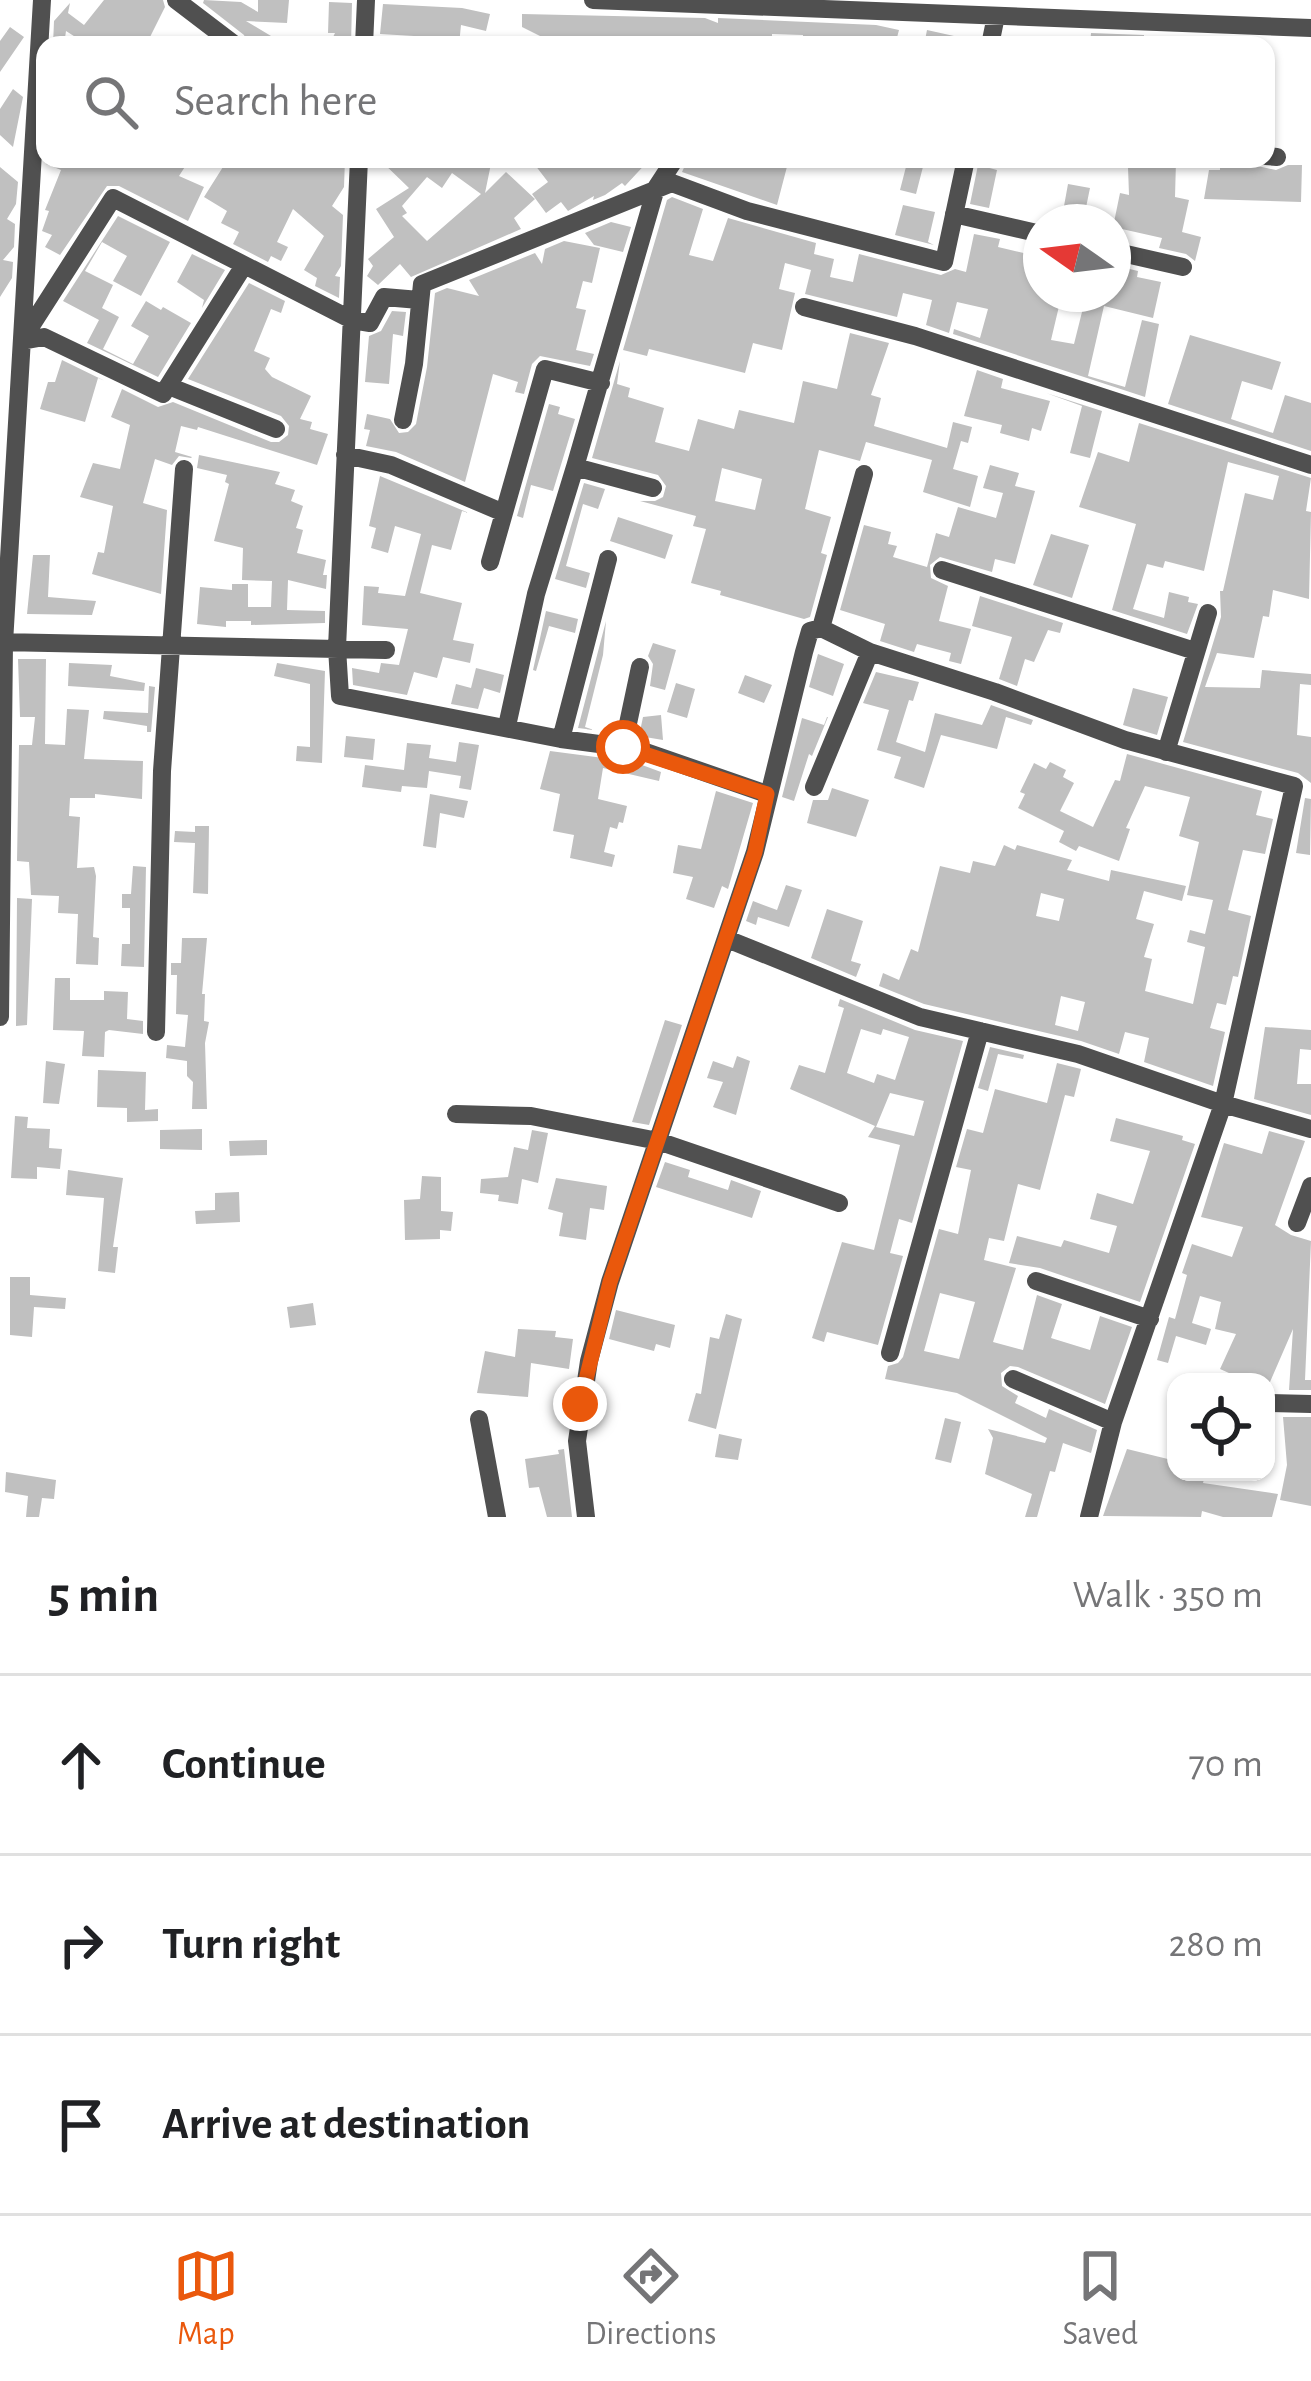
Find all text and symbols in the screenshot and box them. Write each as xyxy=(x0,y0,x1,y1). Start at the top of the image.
search box xyxy=(36,36,1275,168)
icon: search xyxy=(78,69,144,135)
text: Search here xyxy=(174,79,377,124)
north arrow xyxy=(1023,204,1131,312)
route start xyxy=(596,720,650,774)
map controls xyxy=(1167,1373,1275,1481)
button: locate xyxy=(1167,1373,1275,1481)
route end xyxy=(553,1377,607,1431)
text: 5 min xyxy=(48,1570,159,1621)
text: Walk · 350 m xyxy=(1072,1576,1263,1615)
icon: ahead xyxy=(48,1732,114,1798)
text: Continue xyxy=(162,1742,326,1787)
text: 70 m xyxy=(1189,1745,1263,1784)
icon: right xyxy=(48,1912,114,1978)
text: Turn right xyxy=(162,1922,340,1967)
text: 280 m xyxy=(1169,1925,1263,1964)
icon: arrive xyxy=(48,2092,114,2158)
text: Arrive at destination xyxy=(162,2102,530,2147)
tab: Map xyxy=(173,2243,239,2355)
tab: Directions xyxy=(585,2243,716,2355)
tab: Saved xyxy=(1062,2243,1138,2355)

